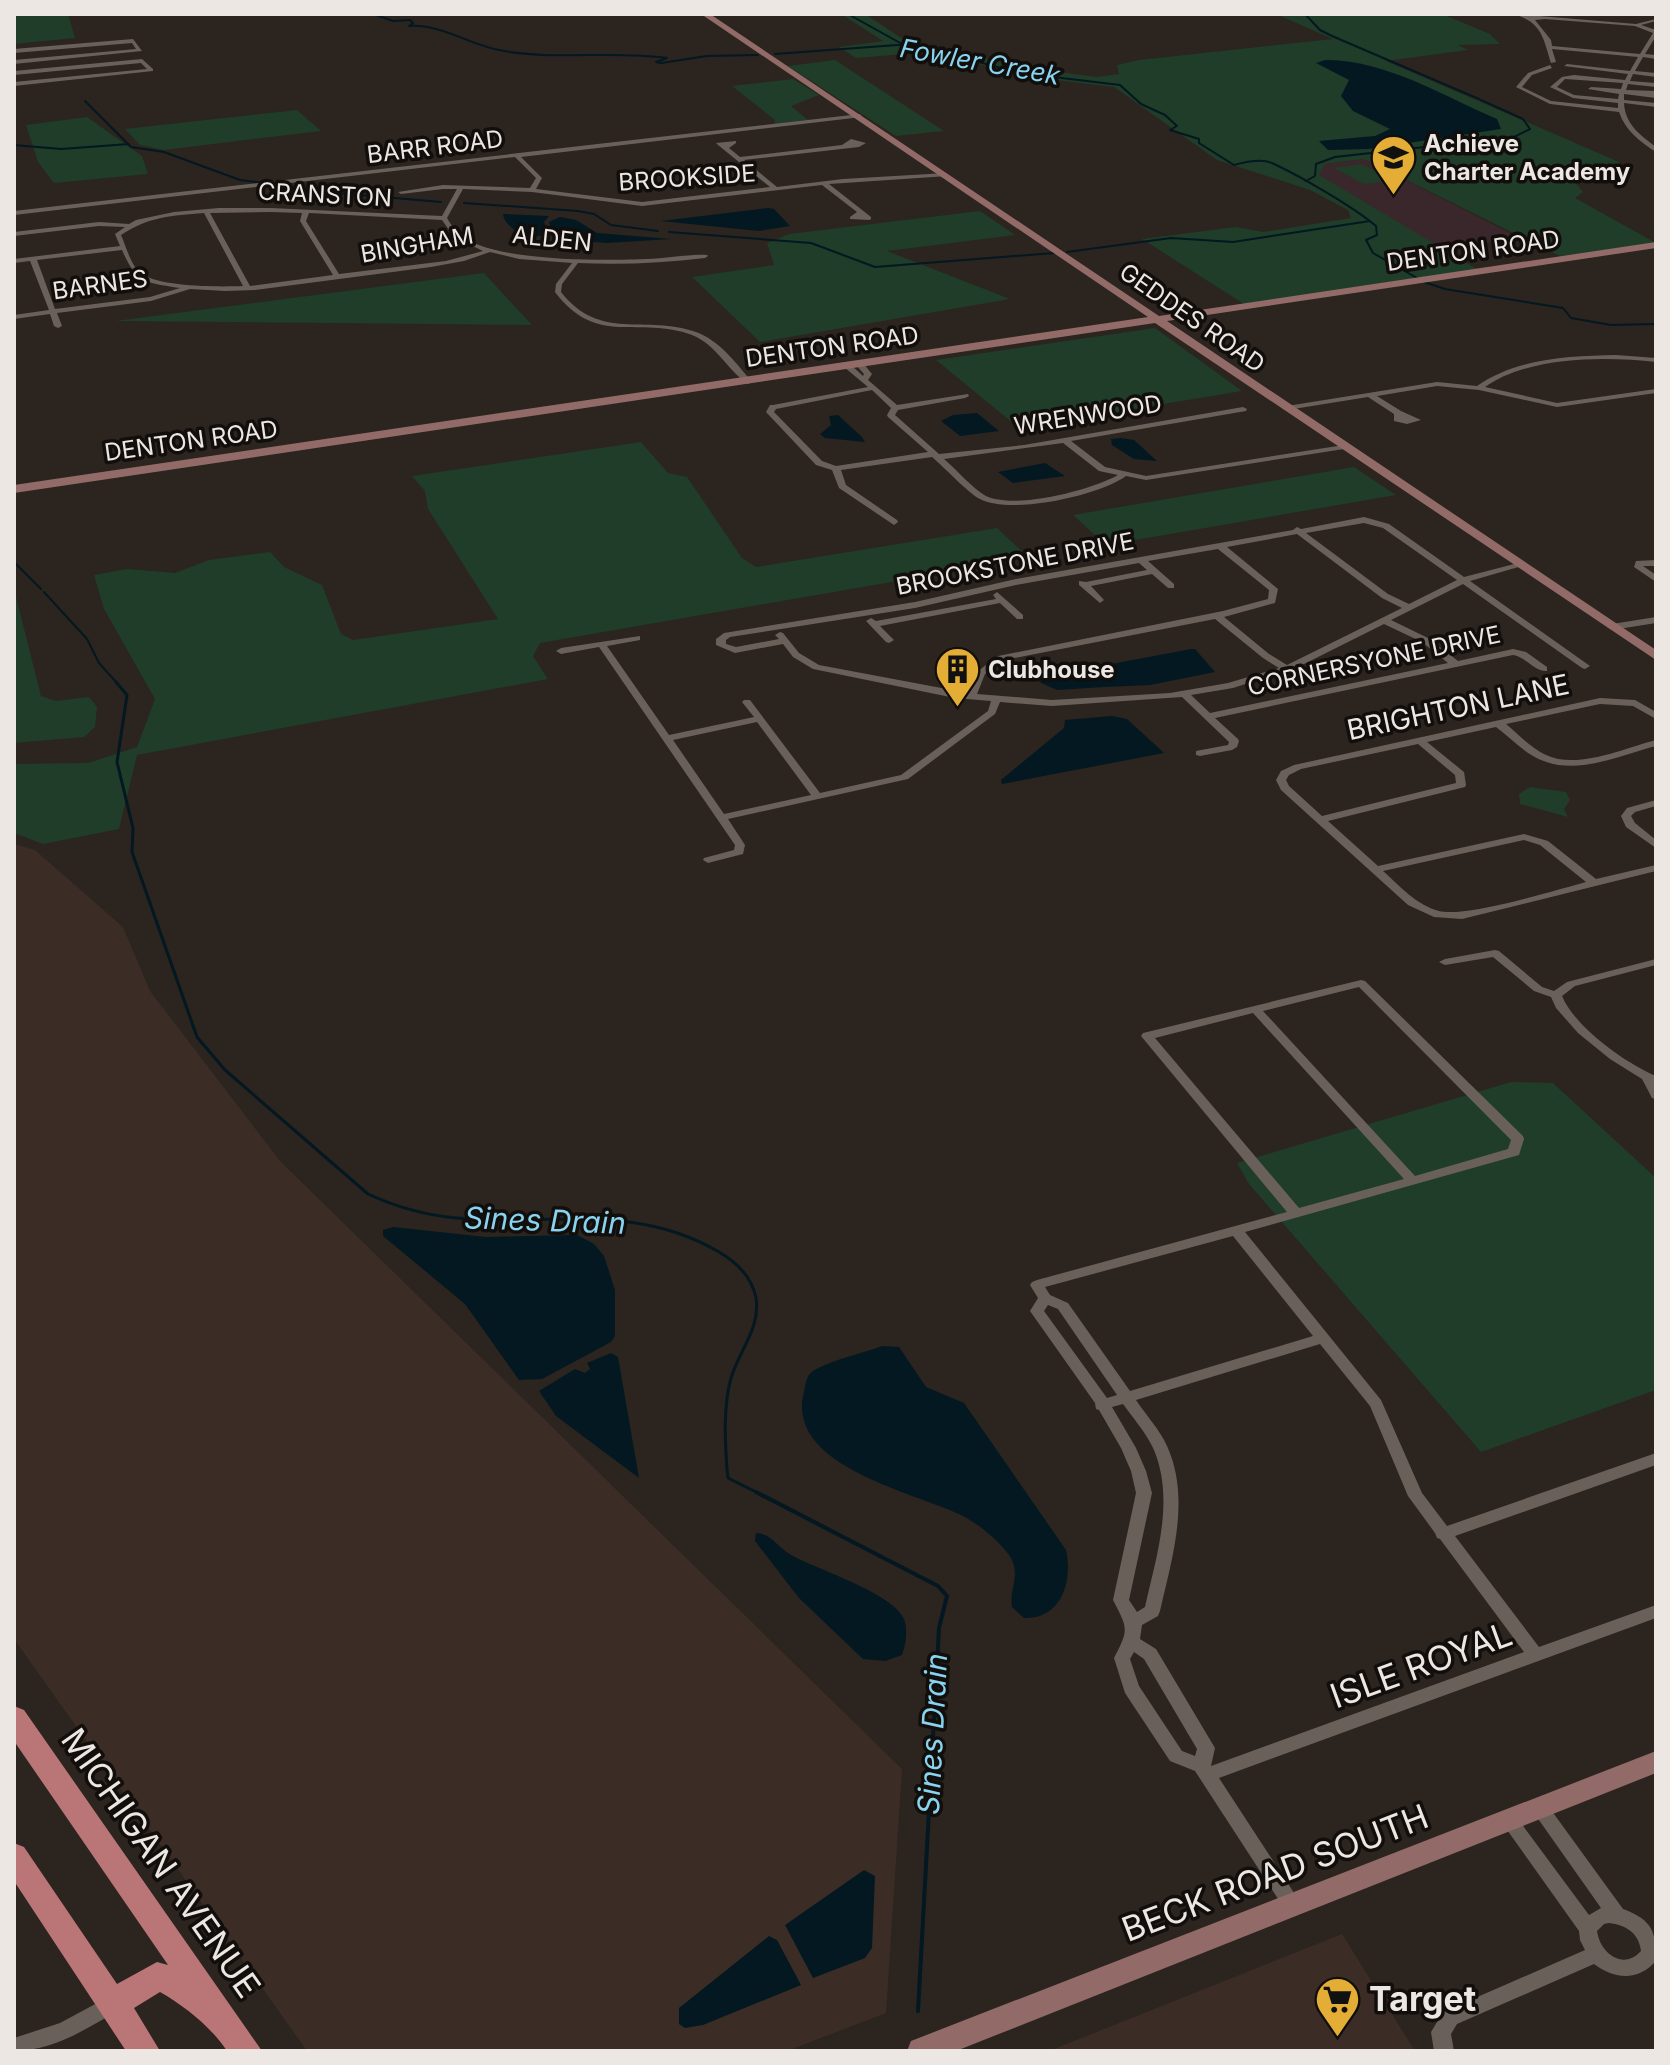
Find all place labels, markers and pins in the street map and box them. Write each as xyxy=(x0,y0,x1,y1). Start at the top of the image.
place label: Achieve Charter Academy xyxy=(1424,129,1631,186)
school or university icon: Achieve Charter Academy xyxy=(1369,134,1417,197)
building icon: Clubhouse xyxy=(933,646,981,709)
place label: Clubhouse xyxy=(988,655,1115,684)
supermarket icon: Target xyxy=(1314,1975,1362,2038)
place label: Target xyxy=(1369,1978,1476,2019)

